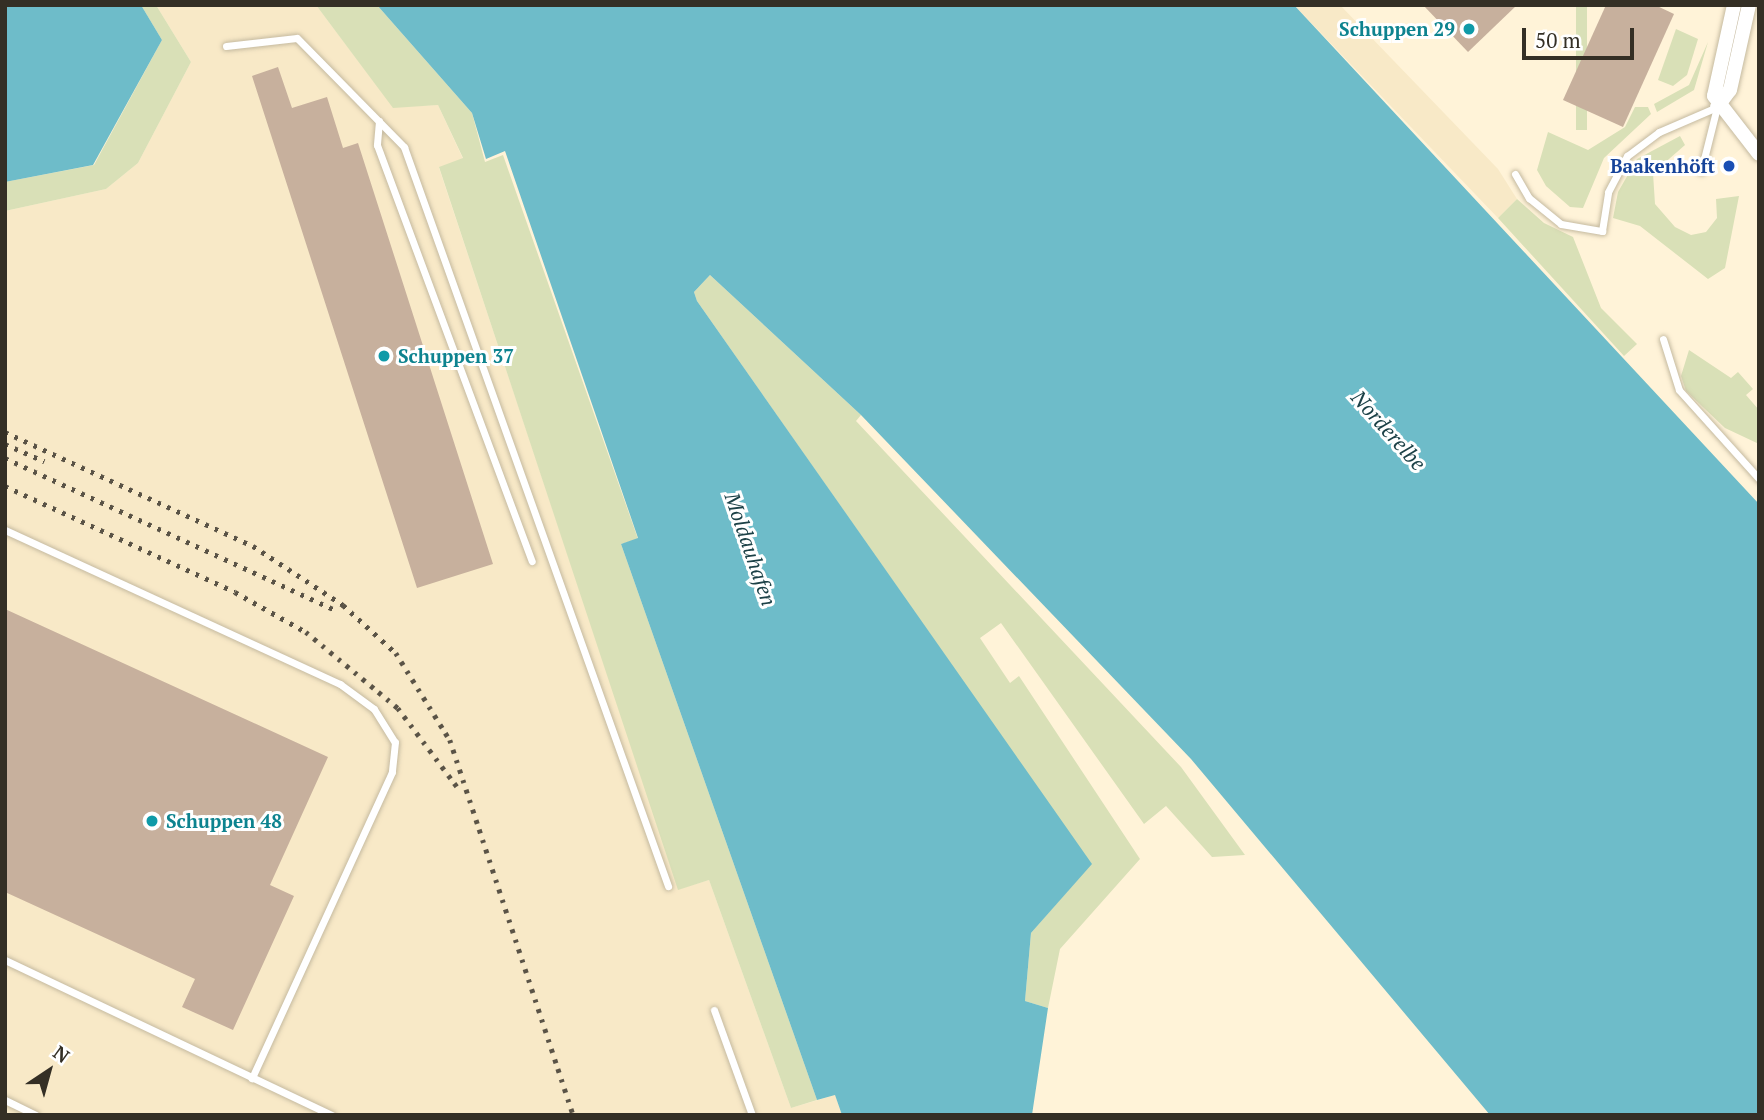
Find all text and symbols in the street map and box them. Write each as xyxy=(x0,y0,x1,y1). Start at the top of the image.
scale bar xyxy=(1526,14,1638,58)
place label: Schuppen 29 xyxy=(1339,18,1455,40)
marker: Schuppen 29 xyxy=(1461,21,1477,37)
text: 50 m xyxy=(1535,26,1581,54)
place label: Baakenhöft xyxy=(1610,155,1715,177)
marker: Baakenhöft xyxy=(1721,158,1737,174)
place label: Schuppen 37 xyxy=(398,345,514,367)
marker: Schuppen 37 xyxy=(376,348,392,364)
water label: Norderelbe xyxy=(1347,385,1431,475)
water label: Moldauhafen xyxy=(720,489,782,609)
place label: Schuppen 48 xyxy=(166,810,282,832)
marker: Schuppen 48 xyxy=(144,813,160,829)
north arrow xyxy=(14,1036,84,1106)
text: N xyxy=(48,1039,75,1068)

